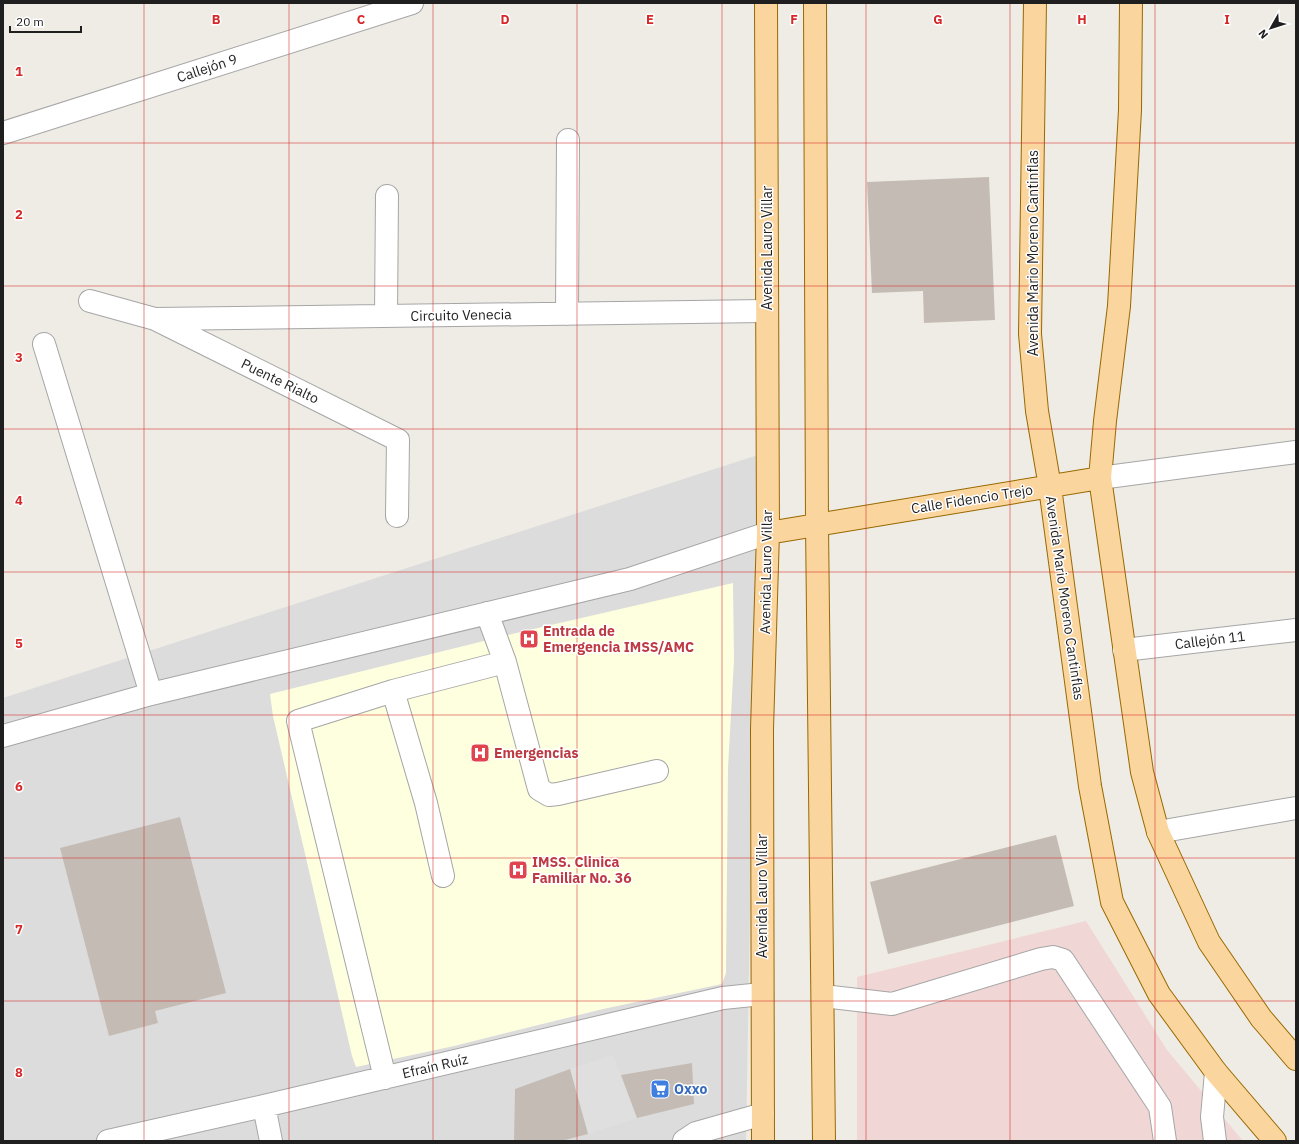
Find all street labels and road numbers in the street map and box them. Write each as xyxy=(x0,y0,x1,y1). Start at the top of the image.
street label: Callejón 9 xyxy=(175,50,239,86)
street label: Avenida Mario Moreno Cantinflas xyxy=(1024,150,1042,356)
street label: Avenida Lauro Villar xyxy=(758,186,776,310)
street label: Circuito Venecia xyxy=(410,305,512,325)
street label: Puente Rialto xyxy=(238,354,322,408)
street label: Calle Fidencio Trejo xyxy=(910,480,1034,518)
street label: Avenida Mario Moreno Cantinflas xyxy=(1042,495,1088,702)
street label: Avenida Lauro Villar xyxy=(756,510,776,634)
street label: Callejón 11 xyxy=(1174,627,1246,653)
street label: Avenida Lauro Villar xyxy=(753,834,771,958)
street label: Efraín Ruíz xyxy=(400,1050,470,1082)

